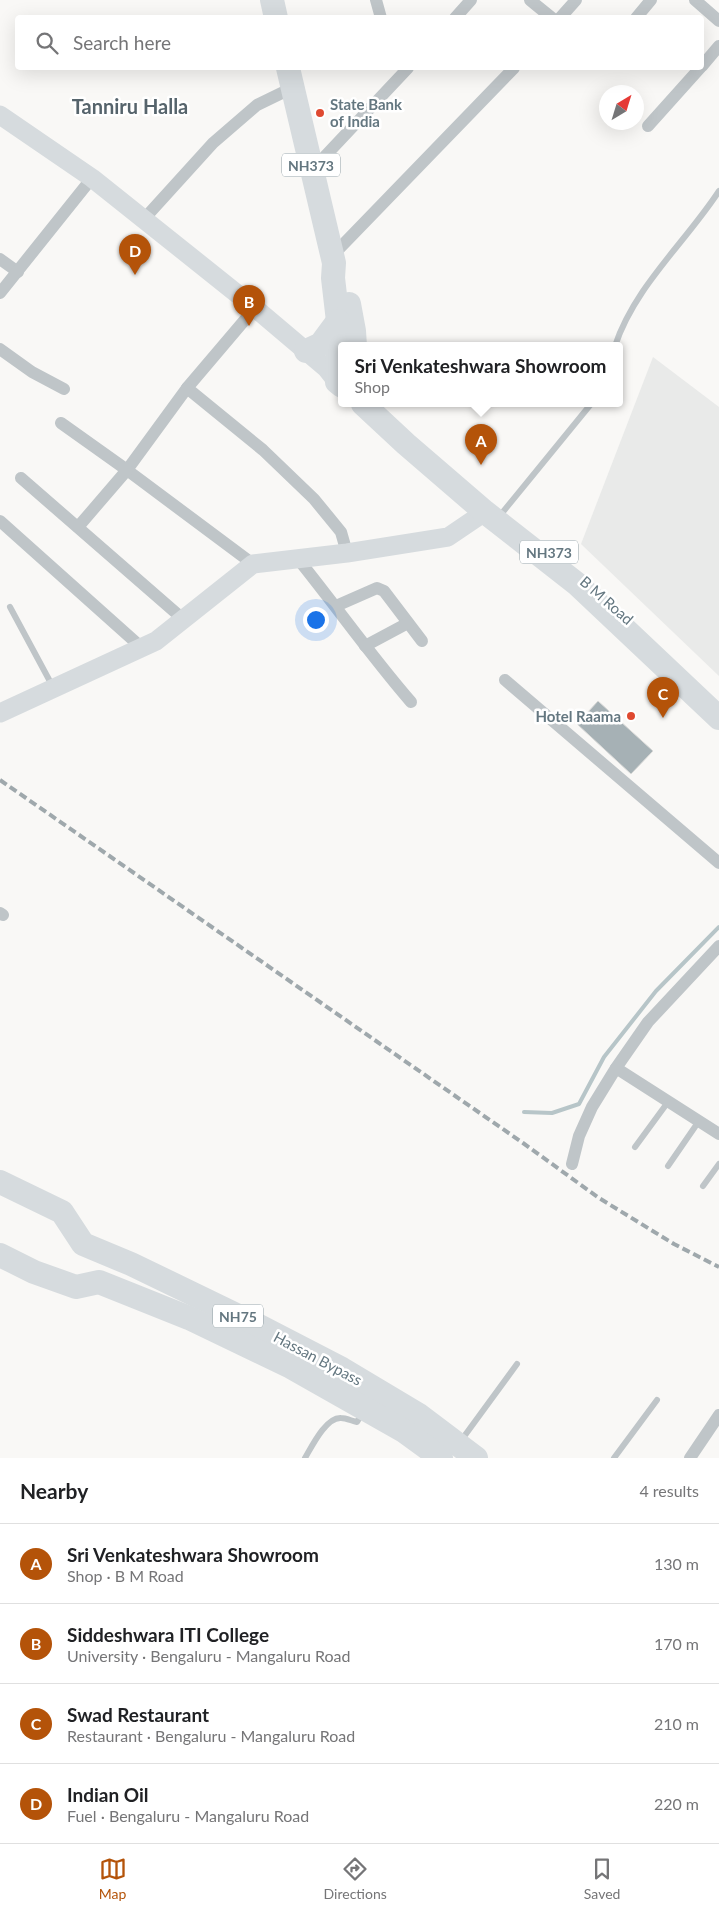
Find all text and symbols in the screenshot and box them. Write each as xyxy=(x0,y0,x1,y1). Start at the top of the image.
search box xyxy=(15,15,704,70)
icon: search xyxy=(33,29,61,57)
text: Search here xyxy=(73,31,171,54)
north arrow xyxy=(599,85,644,130)
district label: Tanniru Halla xyxy=(72,94,188,118)
place label: State Bank of India xyxy=(330,95,403,130)
marker: State Bank of India xyxy=(314,107,326,119)
road number: NH373 xyxy=(282,154,340,176)
pin: D xyxy=(119,234,151,275)
pin: B xyxy=(233,285,265,326)
popup xyxy=(338,342,623,407)
text: Sri Venkateshwara Showroom xyxy=(355,354,606,377)
text: Shop xyxy=(355,377,390,396)
pin: A xyxy=(465,424,497,465)
road number: NH373 xyxy=(520,540,578,564)
street label: B M Road xyxy=(577,572,637,628)
your location xyxy=(303,607,329,633)
pin: C xyxy=(647,677,679,718)
place label: Hotel Raama xyxy=(535,707,621,725)
marker: Hotel Raama xyxy=(625,710,637,722)
road number: NH75 xyxy=(213,1304,263,1328)
street label: Hassan Bypass xyxy=(271,1327,365,1389)
text: Nearby xyxy=(20,1478,88,1503)
text: 4 results xyxy=(639,1481,699,1500)
text: Sri Venkateshwara Showroom xyxy=(67,1543,319,1566)
text: A xyxy=(30,1554,42,1573)
text: 130 m xyxy=(654,1554,699,1573)
text: Shop · B M Road xyxy=(67,1566,184,1585)
text: Siddeshwara ITI College xyxy=(67,1623,269,1646)
text: B xyxy=(31,1634,41,1653)
text: 170 m xyxy=(654,1634,699,1653)
text: University · Bengaluru - Mangaluru Road xyxy=(67,1646,351,1665)
text: Swad Restaurant xyxy=(67,1703,209,1726)
text: C xyxy=(31,1714,41,1733)
text: 210 m xyxy=(654,1714,699,1733)
text: Restaurant · Bengaluru - Mangaluru Road xyxy=(67,1726,355,1745)
text: Indian Oil xyxy=(67,1783,149,1806)
text: D xyxy=(30,1794,42,1813)
text: 220 m xyxy=(654,1794,699,1813)
text: Fuel · Bengaluru - Mangaluru Road xyxy=(67,1806,309,1825)
tab: Map xyxy=(99,1855,127,1902)
tab: Directions xyxy=(324,1855,387,1902)
tab: Saved xyxy=(584,1855,620,1902)

